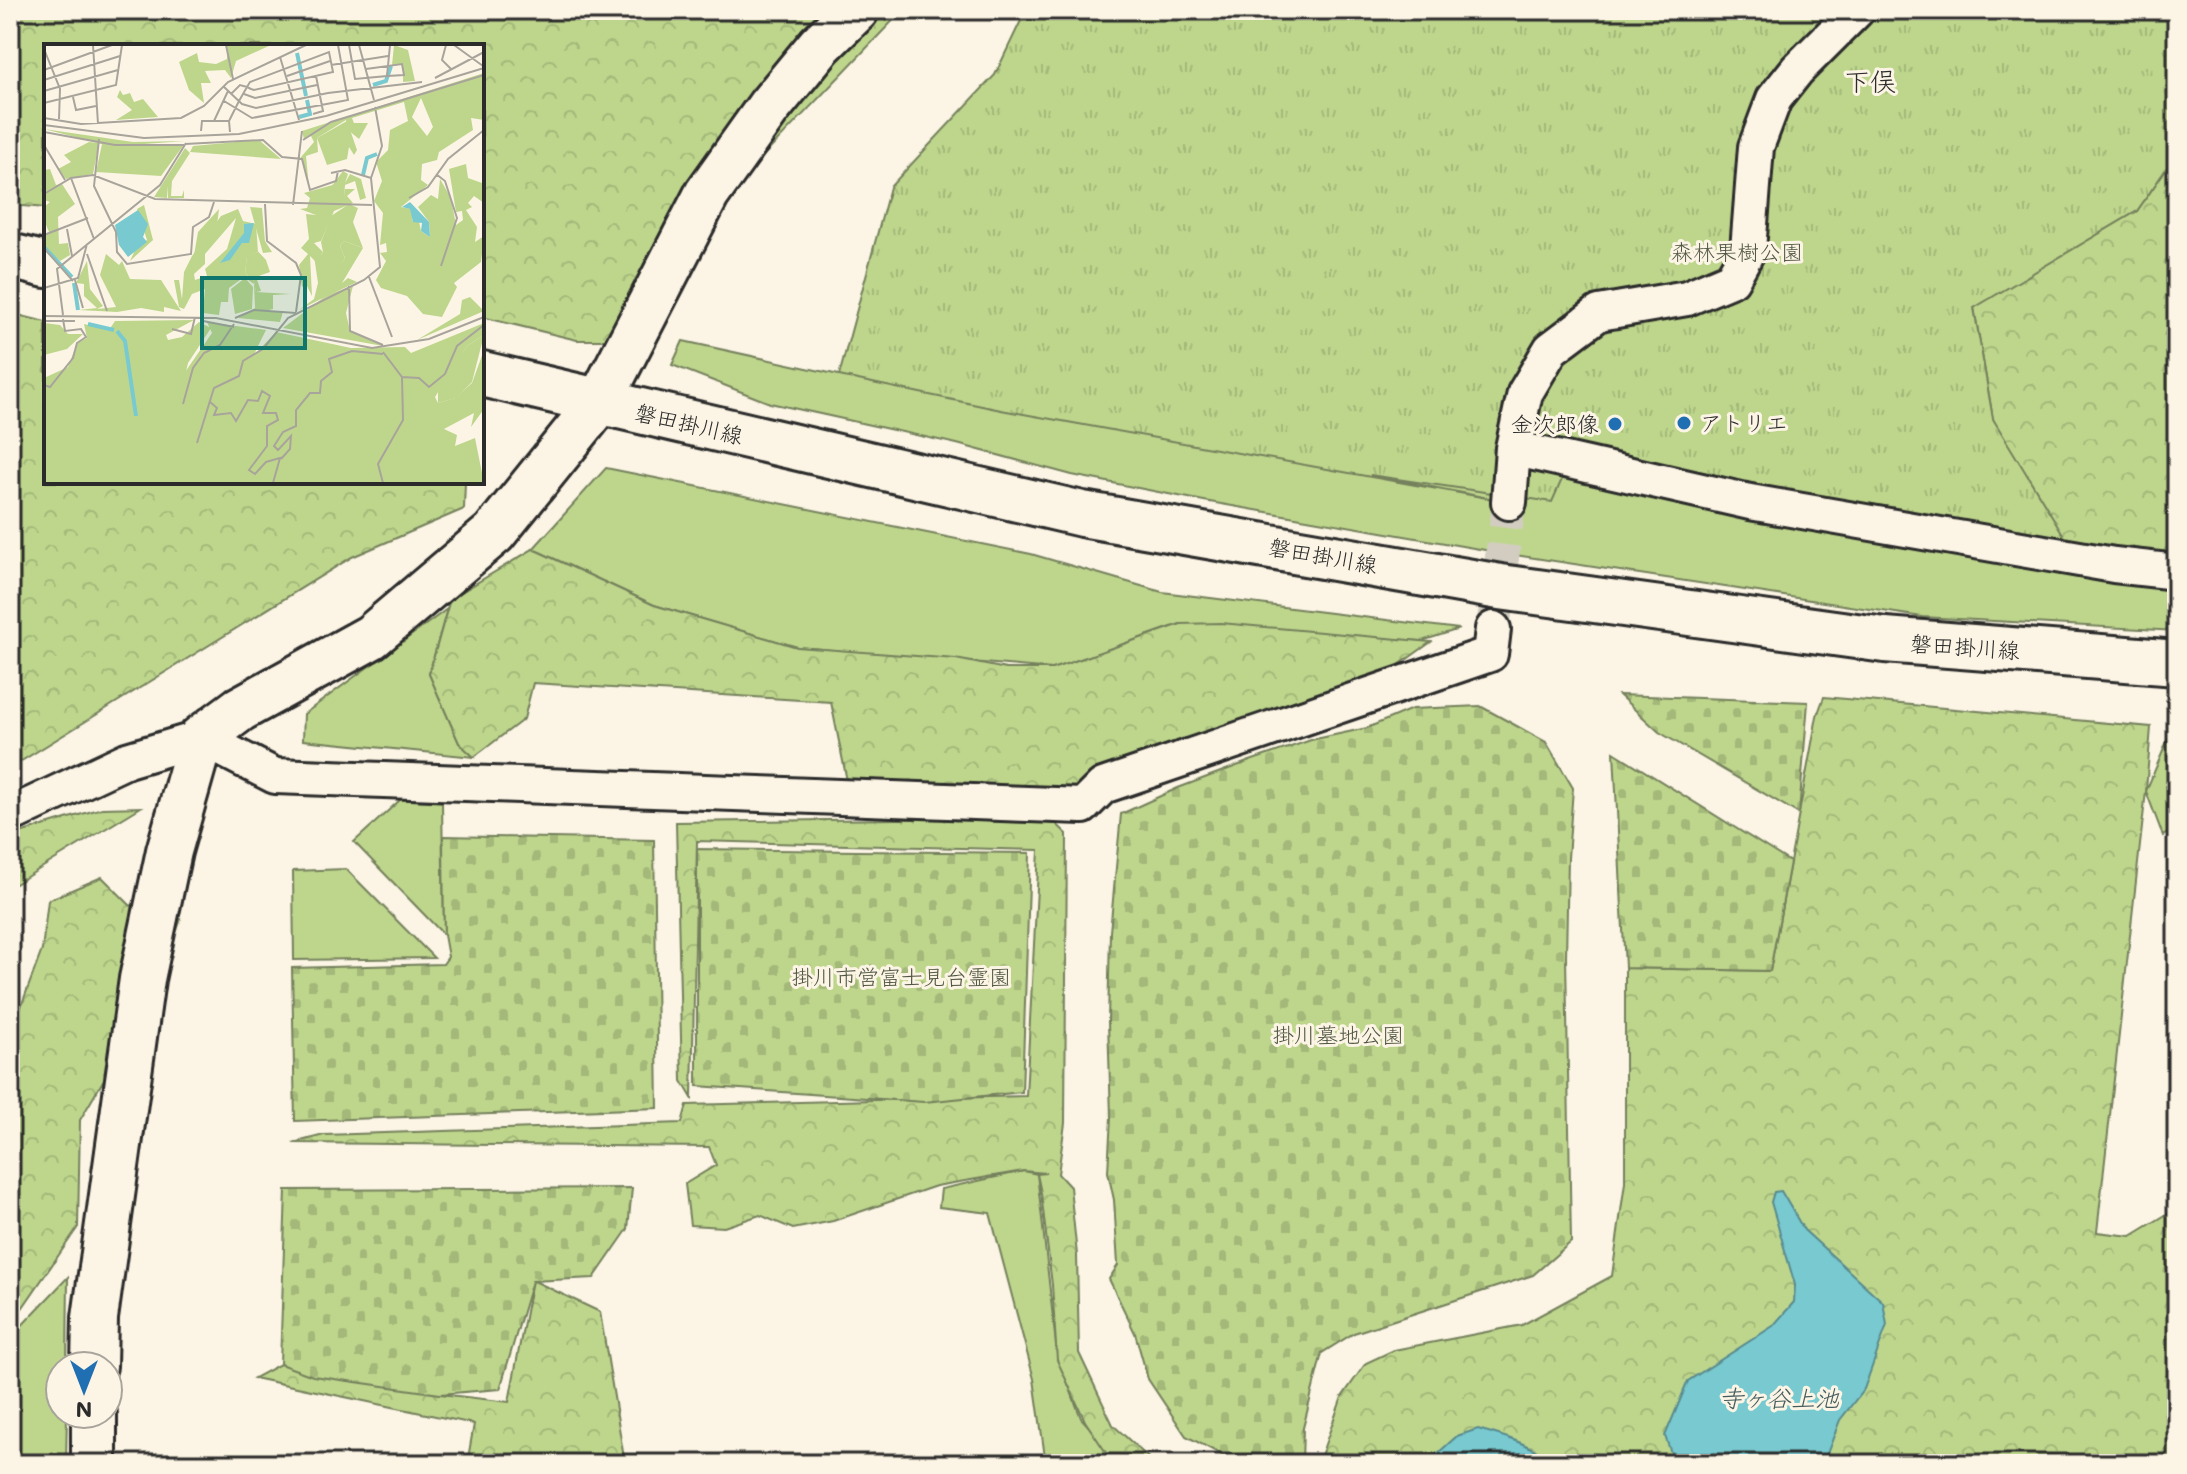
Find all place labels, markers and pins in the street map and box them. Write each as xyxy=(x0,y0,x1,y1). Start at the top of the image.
place label: アトリエ xyxy=(1700,408,1788,437)
place label: 金次郎像 xyxy=(1511,409,1599,438)
marker: アトリエ xyxy=(1675,414,1693,432)
marker: 金次郎像 xyxy=(1606,415,1624,433)

